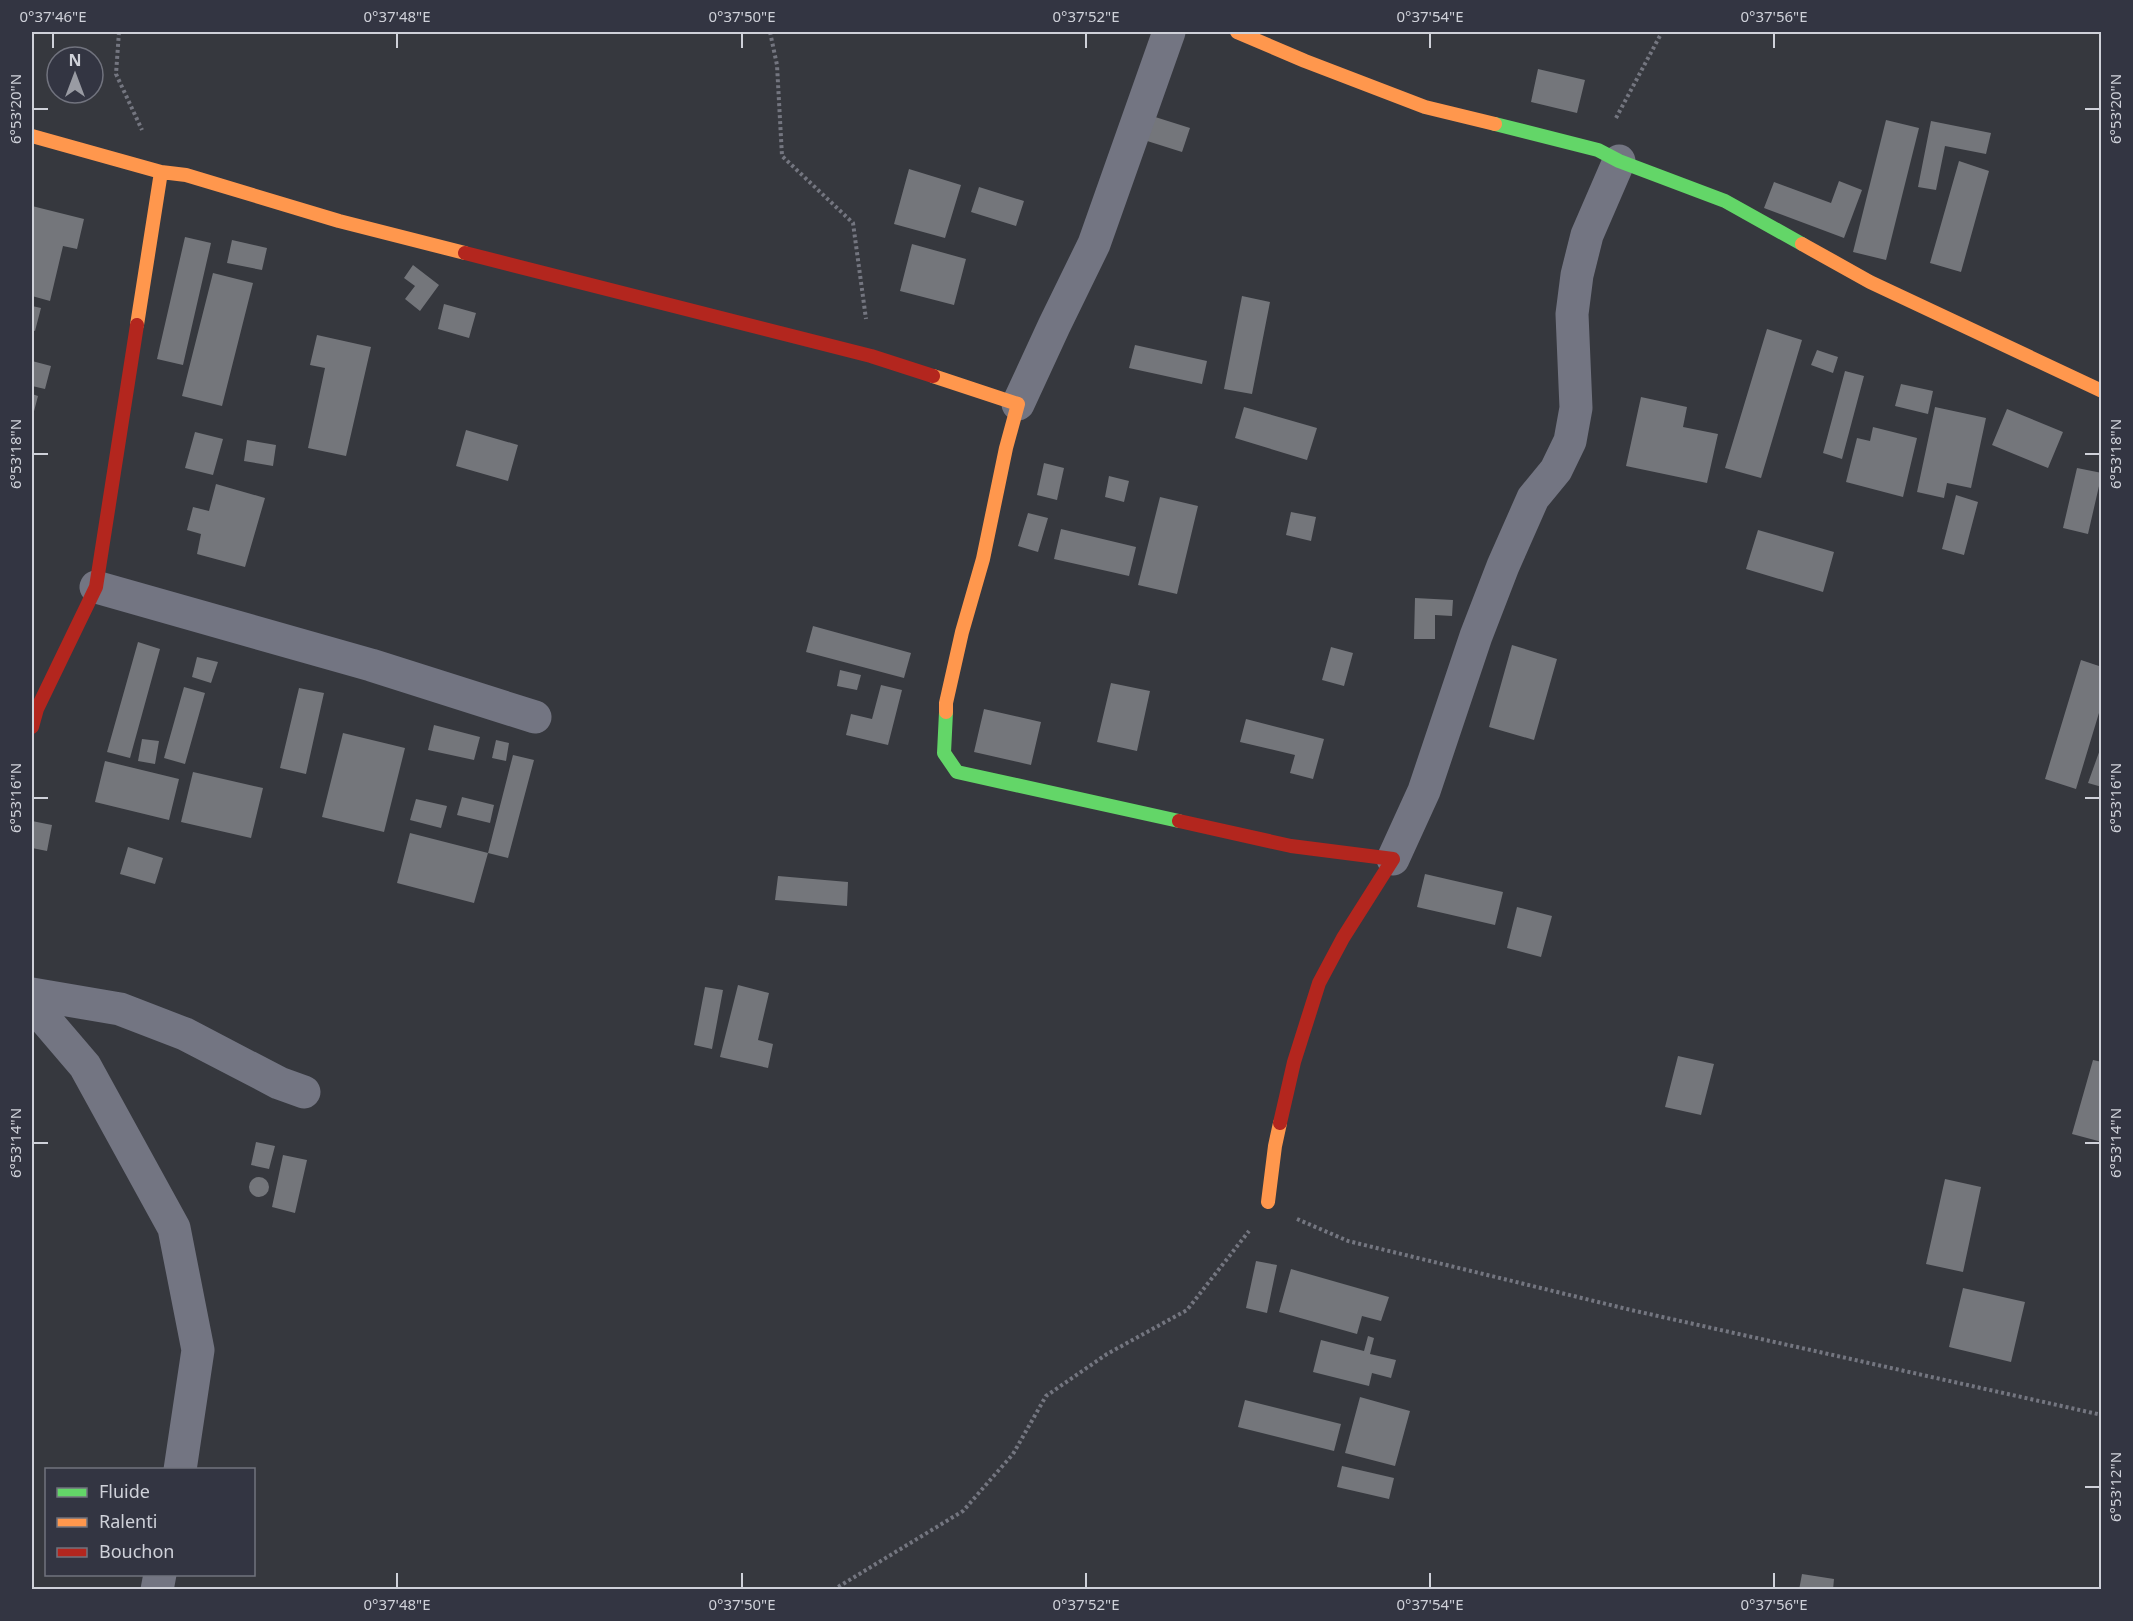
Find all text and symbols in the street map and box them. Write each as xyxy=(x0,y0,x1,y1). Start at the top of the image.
text: 0°37'46"E xyxy=(19,6,87,26)
text: 0°37'48"E xyxy=(363,6,431,26)
text: 0°37'50"E xyxy=(708,6,776,26)
text: 0°37'52"E xyxy=(1052,6,1120,26)
text: 0°37'54"E xyxy=(1396,6,1464,26)
text: 0°37'56"E xyxy=(1740,6,1808,26)
north arrow xyxy=(45,45,105,105)
text: N xyxy=(68,49,82,71)
text: 6°53'20"N xyxy=(5,74,25,144)
text: 6°53'20"N xyxy=(2105,74,2125,144)
text: 6°53'18"N xyxy=(5,419,25,489)
text: 6°53'18"N xyxy=(2105,419,2125,489)
text: 6°53'16"N xyxy=(5,763,25,833)
text: 6°53'16"N xyxy=(2105,763,2125,833)
text: 6°53'14"N xyxy=(5,1108,25,1178)
text: 6°53'14"N xyxy=(2105,1108,2125,1178)
text: 6°53'12"N xyxy=(2105,1452,2125,1522)
legend xyxy=(45,1468,255,1576)
text: Fluide xyxy=(99,1479,150,1503)
text: Ralenti xyxy=(99,1509,157,1533)
text: Bouchon xyxy=(99,1539,175,1563)
text: 0°37'48"E xyxy=(363,1594,431,1614)
text: 0°37'50"E xyxy=(708,1594,776,1614)
text: 0°37'52"E xyxy=(1052,1594,1120,1614)
text: 0°37'54"E xyxy=(1396,1594,1464,1614)
text: 0°37'56"E xyxy=(1740,1594,1808,1614)

